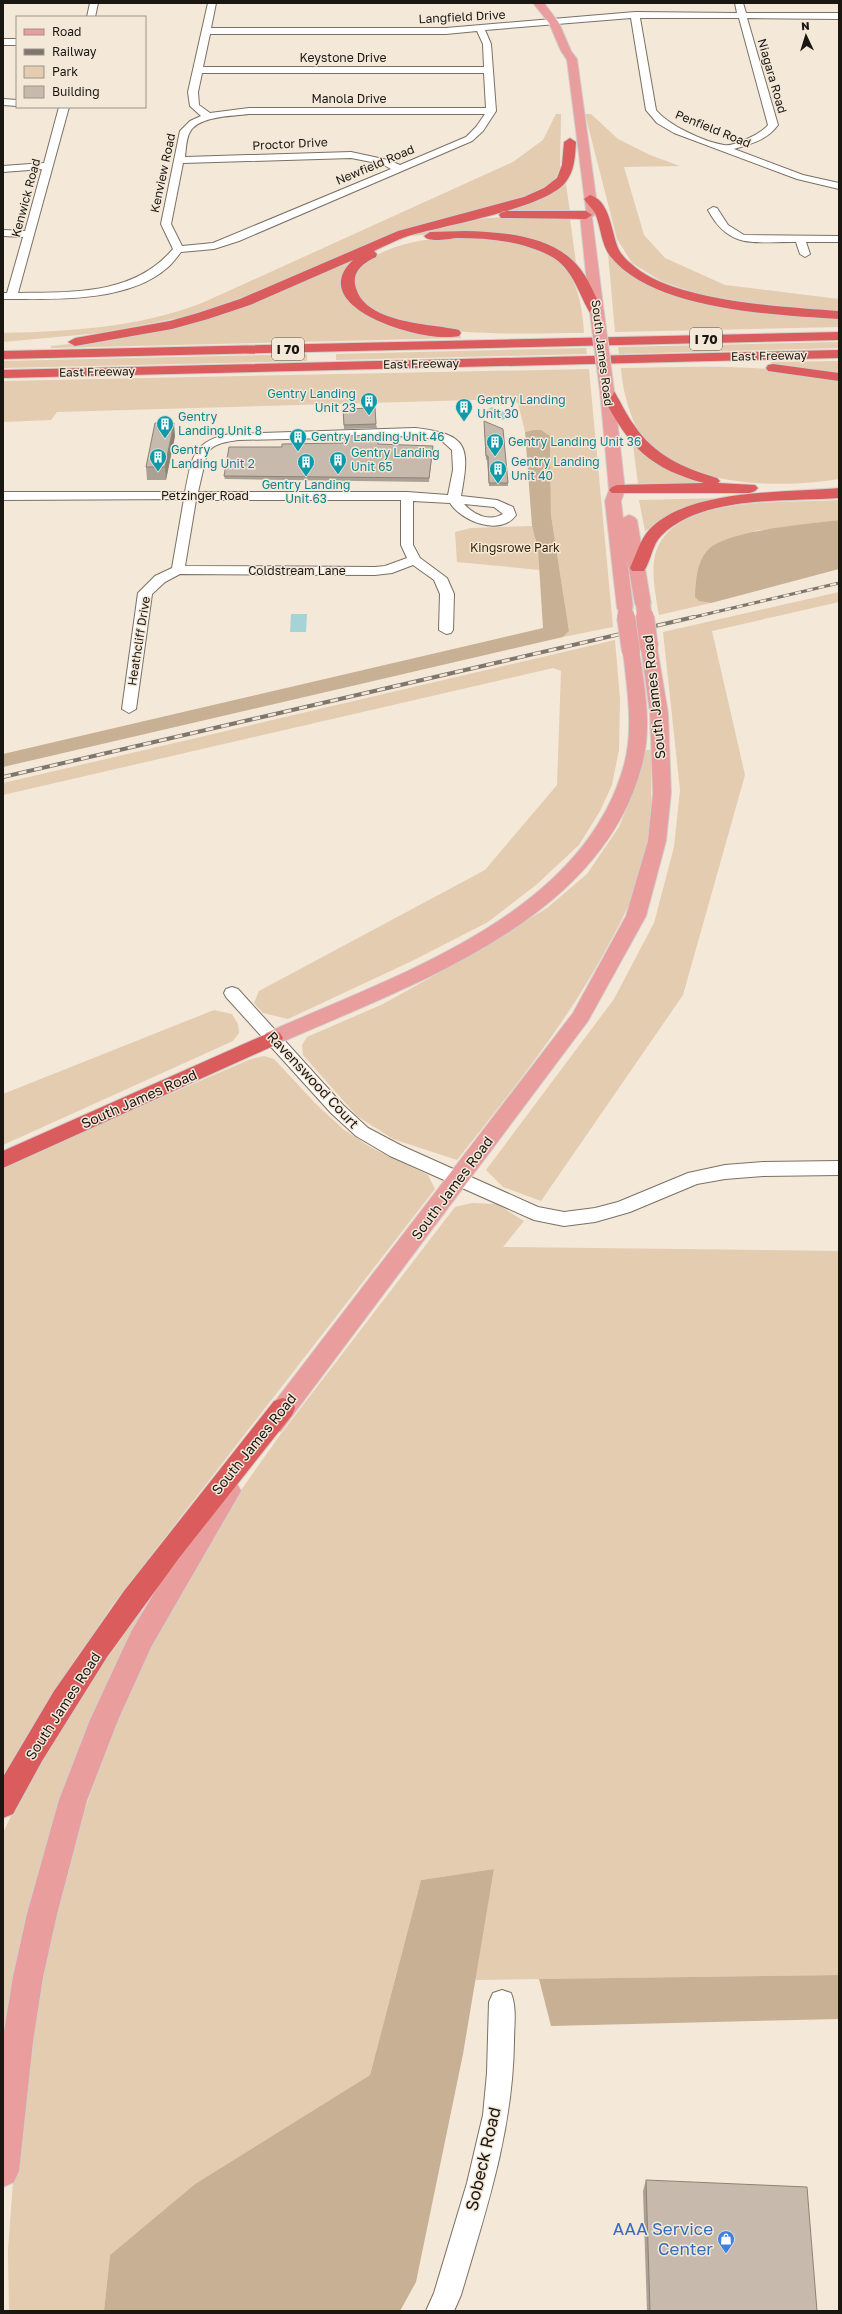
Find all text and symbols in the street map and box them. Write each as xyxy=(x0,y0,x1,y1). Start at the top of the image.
street label: Langfield Drive xyxy=(418,7,506,26)
legend xyxy=(16,16,146,108)
north arrow xyxy=(786,16,826,56)
text: N xyxy=(801,19,810,32)
text: Road xyxy=(52,24,81,39)
street label: Niagara Road xyxy=(755,37,790,115)
text: Railway xyxy=(52,44,97,59)
street label: Keystone Drive xyxy=(300,50,386,65)
text: Park xyxy=(52,64,78,79)
text: Building xyxy=(52,84,100,99)
street label: Manola Drive xyxy=(311,91,387,106)
street label: Penfield Road xyxy=(673,107,753,151)
street label: Kenview Road xyxy=(147,132,178,214)
street label: Proctor Drive xyxy=(252,134,328,153)
street label: Newfield Road xyxy=(333,141,416,188)
street label: Kenwick Road xyxy=(8,157,43,239)
street label: South James Road xyxy=(589,299,616,407)
road number: I 70 xyxy=(690,328,722,350)
road number: I 70 xyxy=(272,338,304,360)
street label: East Freeway xyxy=(731,347,808,364)
street label: East Freeway xyxy=(383,355,460,372)
street label: East Freeway xyxy=(59,363,136,380)
place label: Gentry Landing Unit 23 xyxy=(267,386,356,415)
building icon: Gentry Landing Unit 23 xyxy=(359,391,379,416)
place label: Gentry Landing Unit 30 xyxy=(477,392,566,421)
building icon: Gentry Landing Unit 30 xyxy=(454,397,474,422)
place label: Gentry Landing Unit 8 xyxy=(178,409,262,438)
building icon: Gentry Landing Unit 8 xyxy=(155,414,175,439)
building icon: Gentry Landing Unit 46 xyxy=(288,427,308,452)
place label: Gentry Landing Unit 46 xyxy=(311,429,444,444)
building icon: Gentry Landing Unit 36 xyxy=(485,432,505,457)
place label: Gentry Landing Unit 36 xyxy=(508,434,641,449)
place label: Gentry Landing Unit 2 xyxy=(171,442,255,471)
place label: Gentry Landing Unit 65 xyxy=(351,445,440,474)
building icon: Gentry Landing Unit 2 xyxy=(148,447,168,472)
building icon: Gentry Landing Unit 65 xyxy=(328,450,348,475)
building icon: Gentry Landing Unit 63 xyxy=(296,452,316,477)
place label: Gentry Landing Unit 40 xyxy=(511,454,600,483)
building icon: Gentry Landing Unit 40 xyxy=(488,459,508,484)
place label: Gentry Landing Unit 63 xyxy=(262,477,350,506)
street label: Petzinger Road xyxy=(161,488,249,503)
park label: Kingsrowe Park xyxy=(470,540,560,555)
street label: Coldstream Lane xyxy=(248,563,346,578)
street label: Heathcliff Drive xyxy=(124,595,153,687)
street label: South James Road xyxy=(639,634,668,760)
street label: Ravenswood Court xyxy=(264,1028,363,1132)
street label: South James Road xyxy=(78,1065,199,1132)
street label: South James Road xyxy=(407,1133,496,1243)
street label: South James Road xyxy=(208,1390,300,1498)
street label: South James Road xyxy=(21,1649,104,1763)
street label: Sobeck Road xyxy=(460,2105,505,2213)
place label: AAA Service Center xyxy=(613,2218,713,2259)
shop icon: AAA Service Center xyxy=(716,2229,736,2254)

